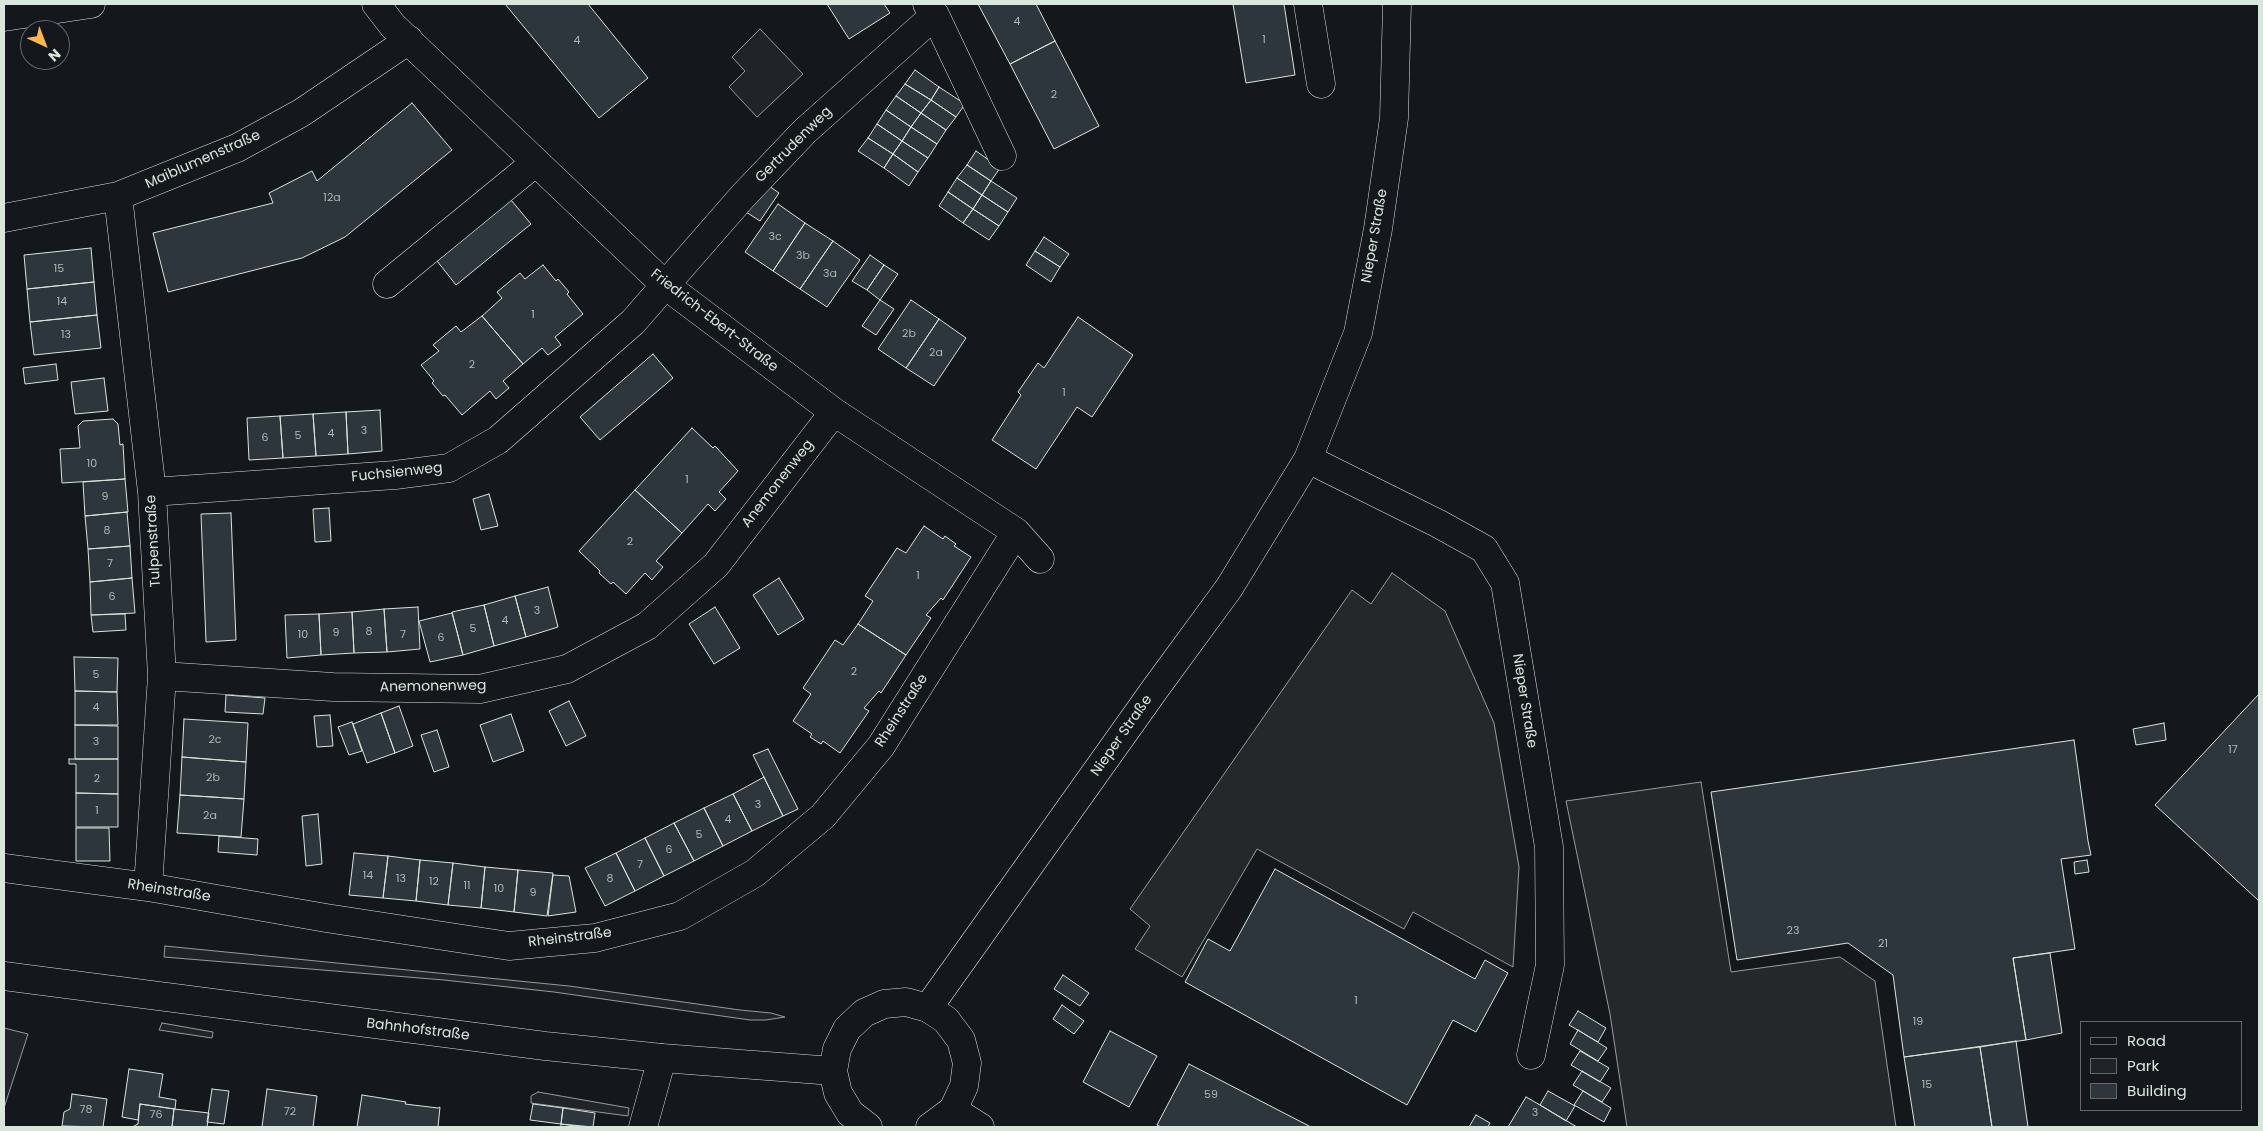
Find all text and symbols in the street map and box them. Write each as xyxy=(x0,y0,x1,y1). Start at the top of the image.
house number: 4 xyxy=(1014,15,1020,29)
north arrow xyxy=(20,20,70,70)
house number: 1 xyxy=(1262,33,1266,47)
house number: 4 xyxy=(574,34,580,48)
text: N xyxy=(44,44,65,66)
house number: 2 xyxy=(1051,88,1057,102)
street label: Gertrudenweg xyxy=(752,103,836,187)
street label: Maiblumenstraße xyxy=(143,127,263,193)
street label: Nieper Straße xyxy=(1358,188,1392,284)
house number: 12a xyxy=(323,191,341,205)
house number: 3c xyxy=(768,230,782,244)
house number: 3b xyxy=(796,249,810,263)
house number: 15 xyxy=(54,262,64,276)
street label: Friedrich-Ebert-Straße xyxy=(647,266,781,376)
house number: 3a xyxy=(823,267,837,281)
house number: 14 xyxy=(57,295,67,309)
house number: 1 xyxy=(531,308,535,322)
house number: 2b xyxy=(902,327,916,341)
house number: 13 xyxy=(61,328,71,342)
house number: 2a xyxy=(929,346,943,360)
house number: 2 xyxy=(469,358,475,372)
house number: 1 xyxy=(1062,386,1066,400)
house number: 3 xyxy=(361,424,367,438)
house number: 4 xyxy=(328,427,334,441)
house number: 5 xyxy=(295,429,301,443)
house number: 6 xyxy=(262,431,268,445)
street label: Anemonenweg xyxy=(739,437,817,531)
house number: 10 xyxy=(87,457,97,471)
street label: Fuchsienweg xyxy=(351,460,443,486)
house number: 1 xyxy=(685,473,689,487)
house number: 9 xyxy=(102,490,108,504)
street label: Tulpenstraße xyxy=(143,494,165,588)
house number: 8 xyxy=(104,524,110,538)
house number: 2 xyxy=(627,535,633,549)
house number: 7 xyxy=(107,557,113,571)
house number: 1 xyxy=(916,569,920,583)
house number: 6 xyxy=(109,590,115,604)
house number: 3 xyxy=(534,604,540,618)
house number: 4 xyxy=(502,614,508,628)
house number: 5 xyxy=(470,622,476,636)
house number: 8 xyxy=(366,625,372,639)
house number: 9 xyxy=(333,626,339,640)
house number: 10 xyxy=(298,628,308,642)
house number: 7 xyxy=(400,628,406,642)
house number: 6 xyxy=(438,631,444,645)
street label: Nieper Straße xyxy=(1508,653,1540,749)
house number: 2 xyxy=(851,665,857,679)
house number: 5 xyxy=(93,668,99,682)
street label: Rheinstraße xyxy=(872,671,932,751)
street label: Anemonenweg xyxy=(380,678,486,696)
street label: Nieper Straße xyxy=(1088,692,1156,780)
house number: 4 xyxy=(93,701,99,715)
house number: 2c xyxy=(208,733,222,747)
house number: 3 xyxy=(93,735,99,749)
house number: 17 xyxy=(2228,743,2238,757)
house number: 2b xyxy=(206,771,220,785)
house number: 2 xyxy=(94,772,100,786)
house number: 3 xyxy=(755,798,761,812)
house number: 1 xyxy=(95,804,99,818)
house number: 2a xyxy=(203,809,217,823)
house number: 4 xyxy=(725,813,731,827)
house number: 5 xyxy=(696,828,702,842)
house number: 6 xyxy=(666,843,672,857)
house number: 7 xyxy=(637,858,643,872)
house number: 14 xyxy=(363,869,373,883)
house number: 13 xyxy=(396,872,406,886)
house number: 8 xyxy=(607,872,613,886)
house number: 12 xyxy=(429,875,439,889)
street label: Rheinstraße xyxy=(126,876,212,906)
house number: 11 xyxy=(463,879,471,893)
house number: 10 xyxy=(494,882,504,896)
house number: 9 xyxy=(530,886,536,900)
house number: 23 xyxy=(1787,924,1799,938)
street label: Rheinstraße xyxy=(527,925,613,951)
house number: 21 xyxy=(1878,937,1888,951)
house number: 1 xyxy=(1354,994,1358,1008)
street label: Bahnhofstraße xyxy=(365,1015,471,1045)
house number: 19 xyxy=(1913,1015,1923,1029)
legend xyxy=(2080,1021,2243,1111)
text: Road xyxy=(2127,1030,2166,1051)
text: Park xyxy=(2127,1055,2159,1076)
house number: 15 xyxy=(1922,1078,1932,1092)
text: Building xyxy=(2127,1080,2187,1101)
house number: 59 xyxy=(1204,1088,1218,1102)
house number: 78 xyxy=(80,1103,92,1117)
house number: 72 xyxy=(284,1105,296,1119)
house number: 3 xyxy=(1532,1106,1538,1120)
house number: 76 xyxy=(150,1108,162,1122)

